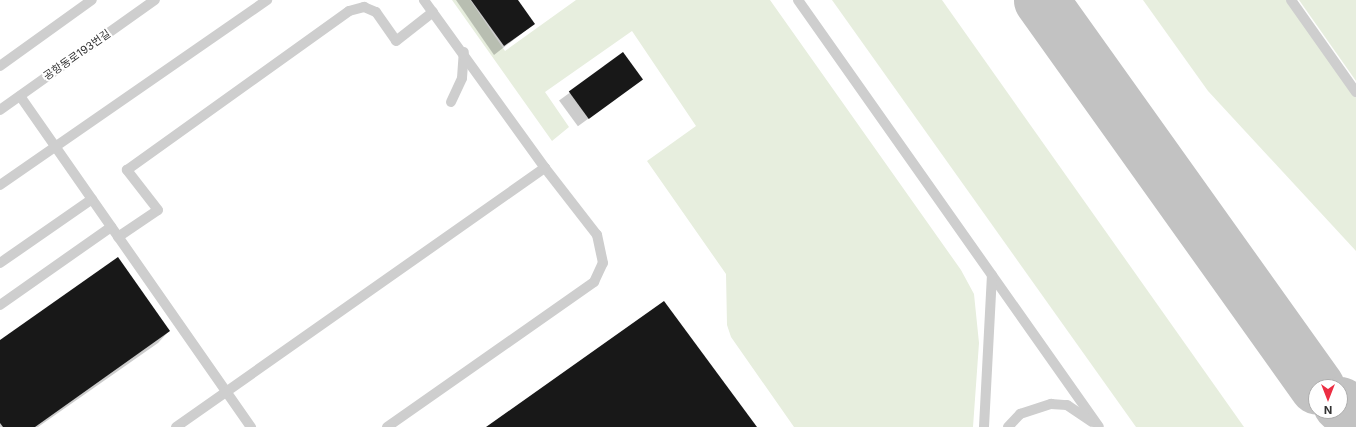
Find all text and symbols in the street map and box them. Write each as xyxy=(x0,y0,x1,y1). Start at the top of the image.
street label: 공항동로193번길 xyxy=(41,27,113,83)
north arrow xyxy=(1308,379,1348,419)
text: N xyxy=(1324,403,1332,417)

